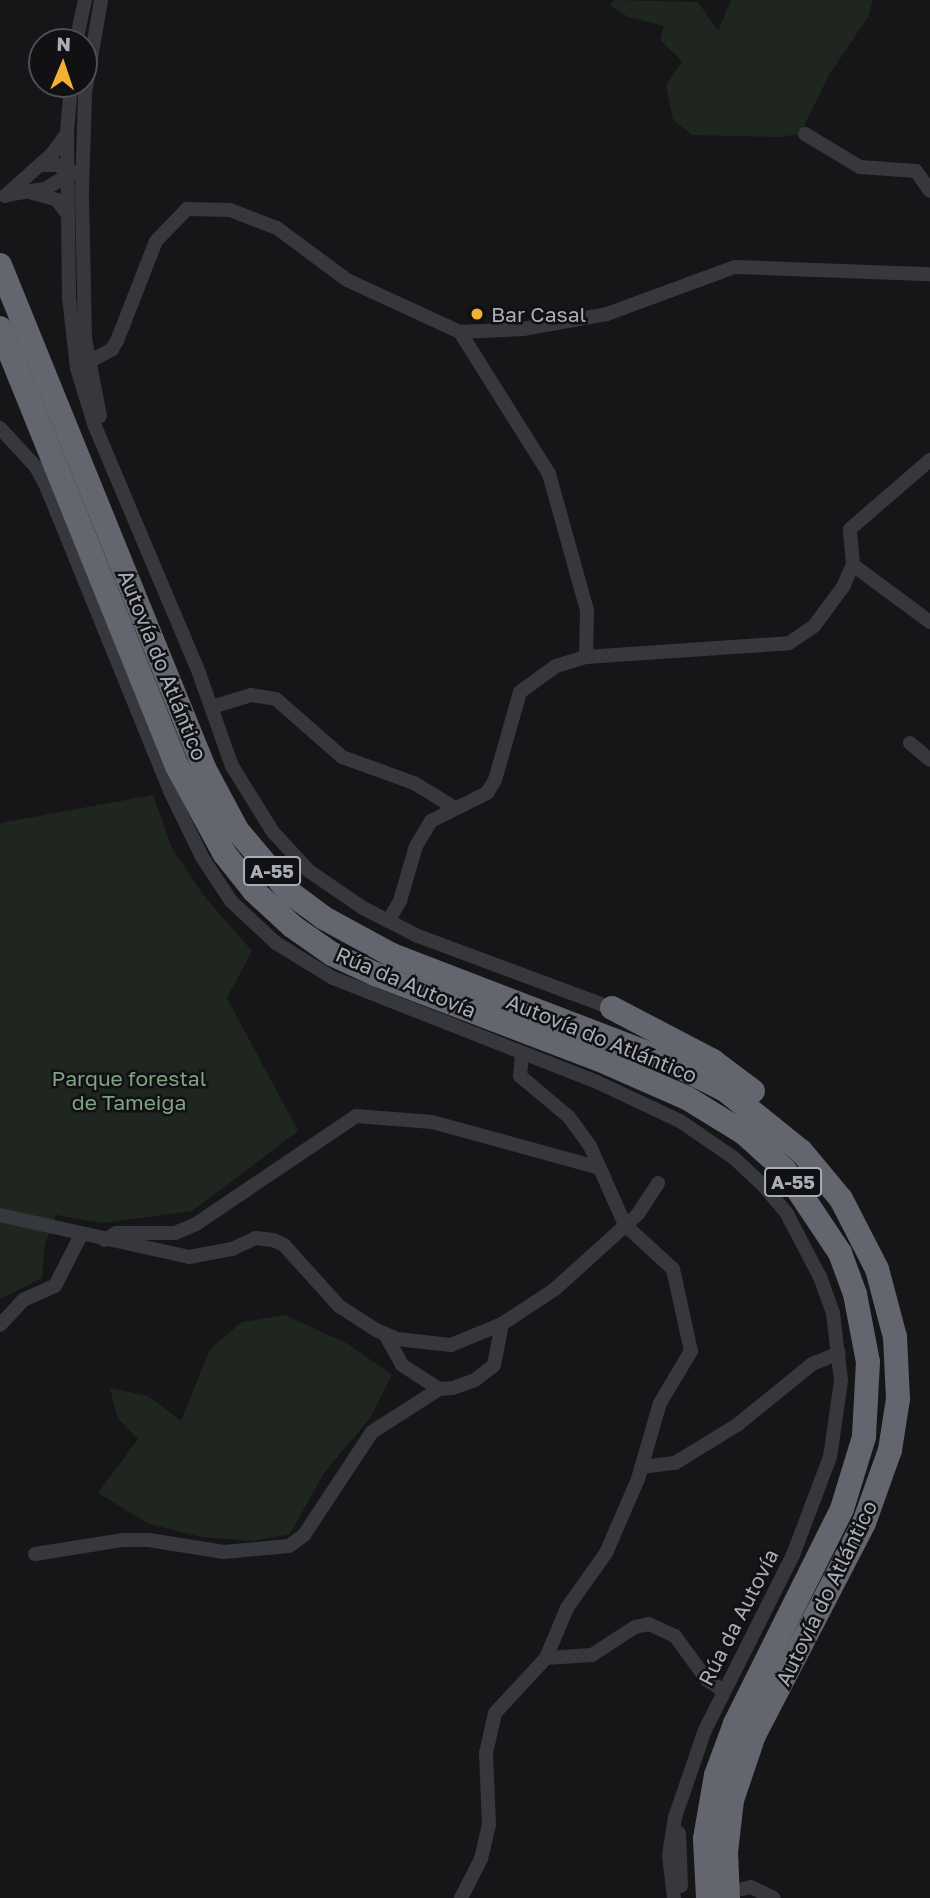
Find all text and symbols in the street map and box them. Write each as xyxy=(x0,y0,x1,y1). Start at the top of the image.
north arrow xyxy=(28,28,98,98)
text: N xyxy=(56,32,71,55)
place label: Bar Casal xyxy=(491,301,586,327)
marker: Bar Casal xyxy=(469,306,485,322)
street label: Autovía do Atlántico xyxy=(113,566,213,764)
road number: A-55 xyxy=(242,856,302,886)
street label: Rúa da Autovía xyxy=(332,941,480,1023)
street label: Autovía do Atlántico xyxy=(503,988,701,1088)
park label: Parque forestal de Tameiga xyxy=(52,1065,206,1115)
road number: A-55 xyxy=(763,1166,823,1198)
street label: Autovía do Atlántico xyxy=(770,1496,882,1690)
street label: Rúa da Autovía xyxy=(693,1544,783,1690)

